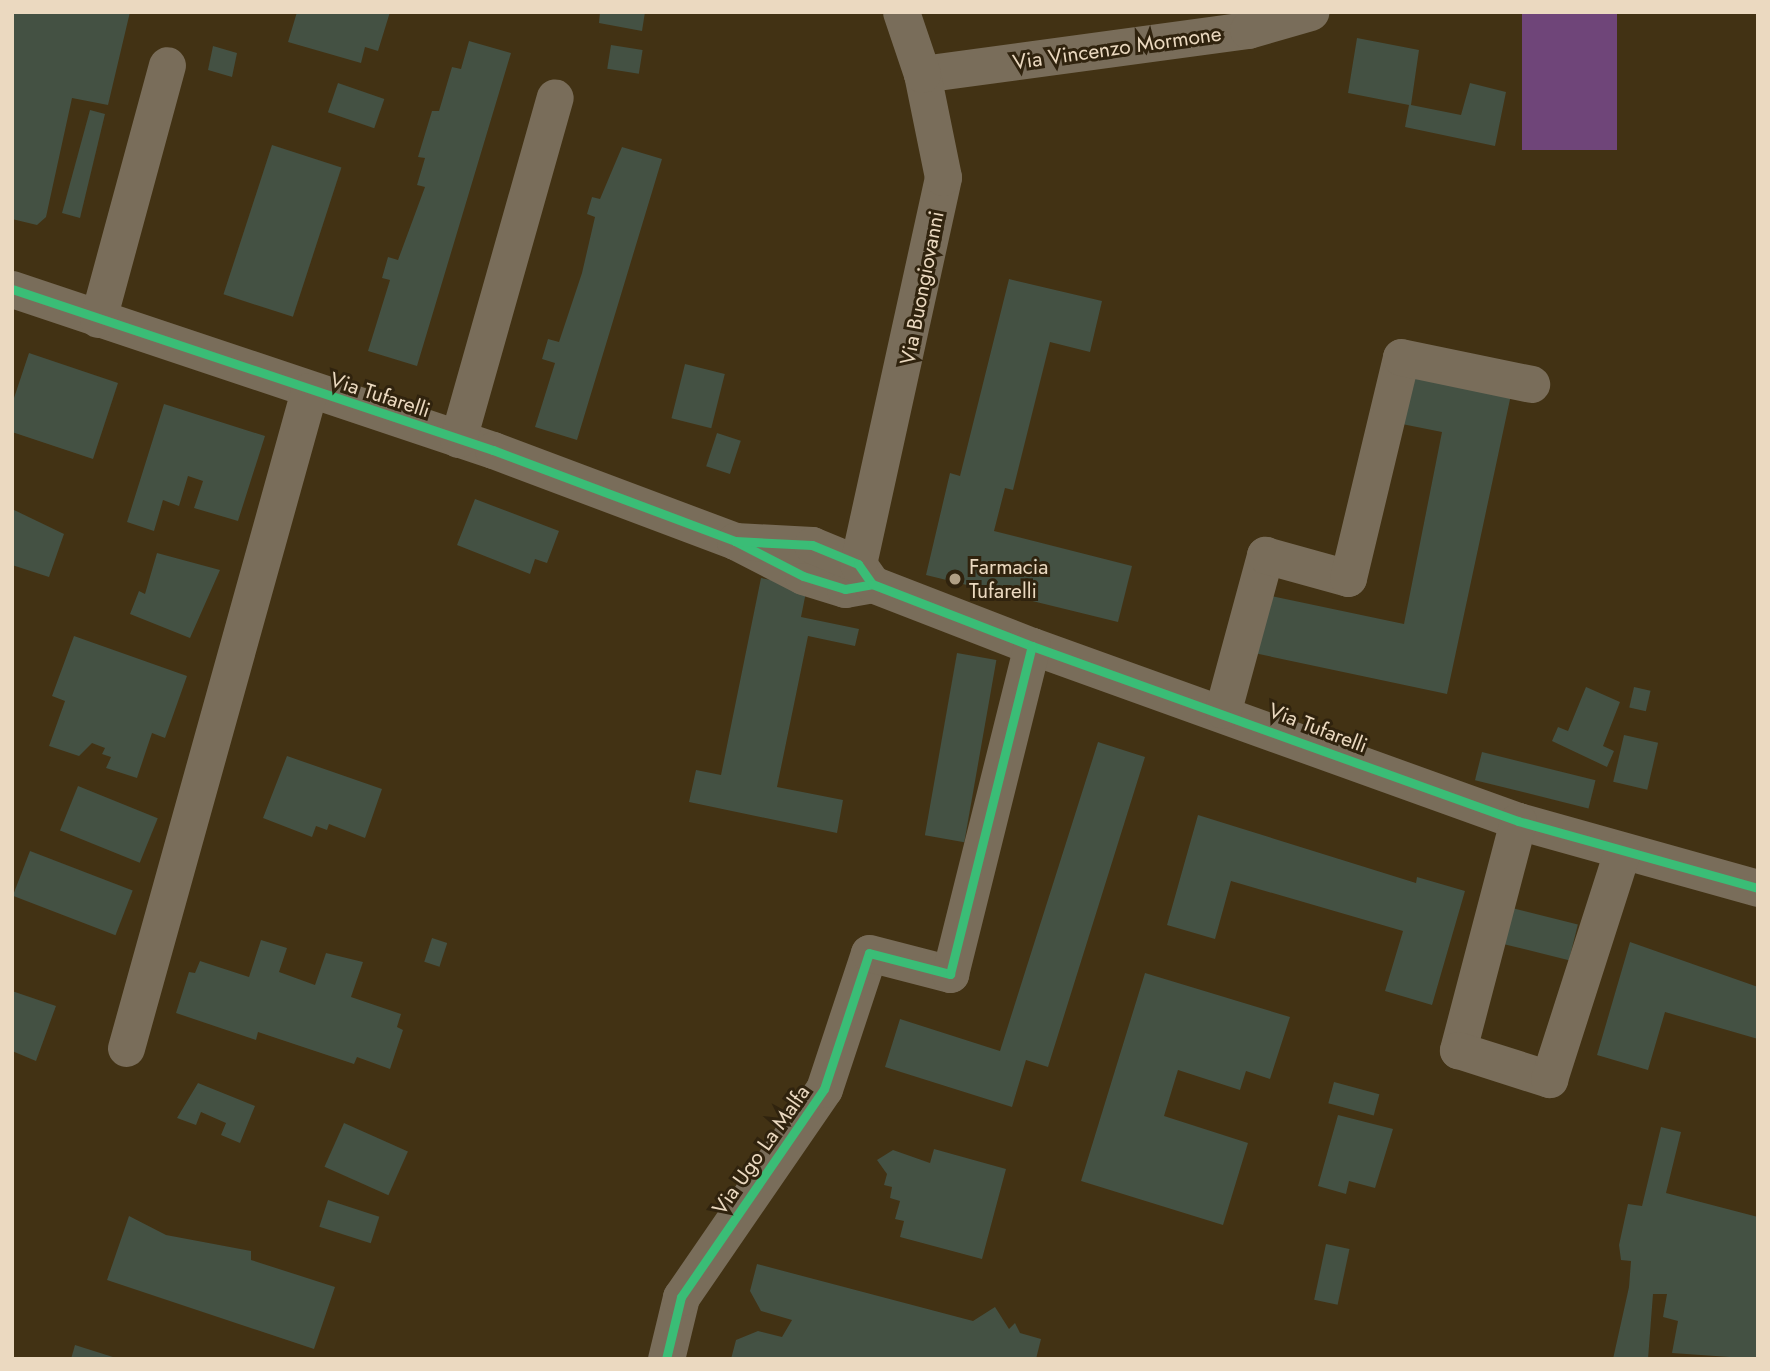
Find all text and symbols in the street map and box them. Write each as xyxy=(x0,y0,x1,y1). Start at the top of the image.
street label: Via Vincenzo Mormone xyxy=(1011,21,1223,75)
street label: Via Buongiovanni xyxy=(895,209,949,367)
street label: Via Tufarelli xyxy=(327,367,433,423)
place label: Farmacia Tufarelli xyxy=(969,554,1048,604)
marker: Farmacia Tufarelli xyxy=(947,571,963,587)
street label: Via Tufarelli xyxy=(1265,698,1371,758)
street label: Via Ugo La Malfa xyxy=(707,1080,815,1220)

